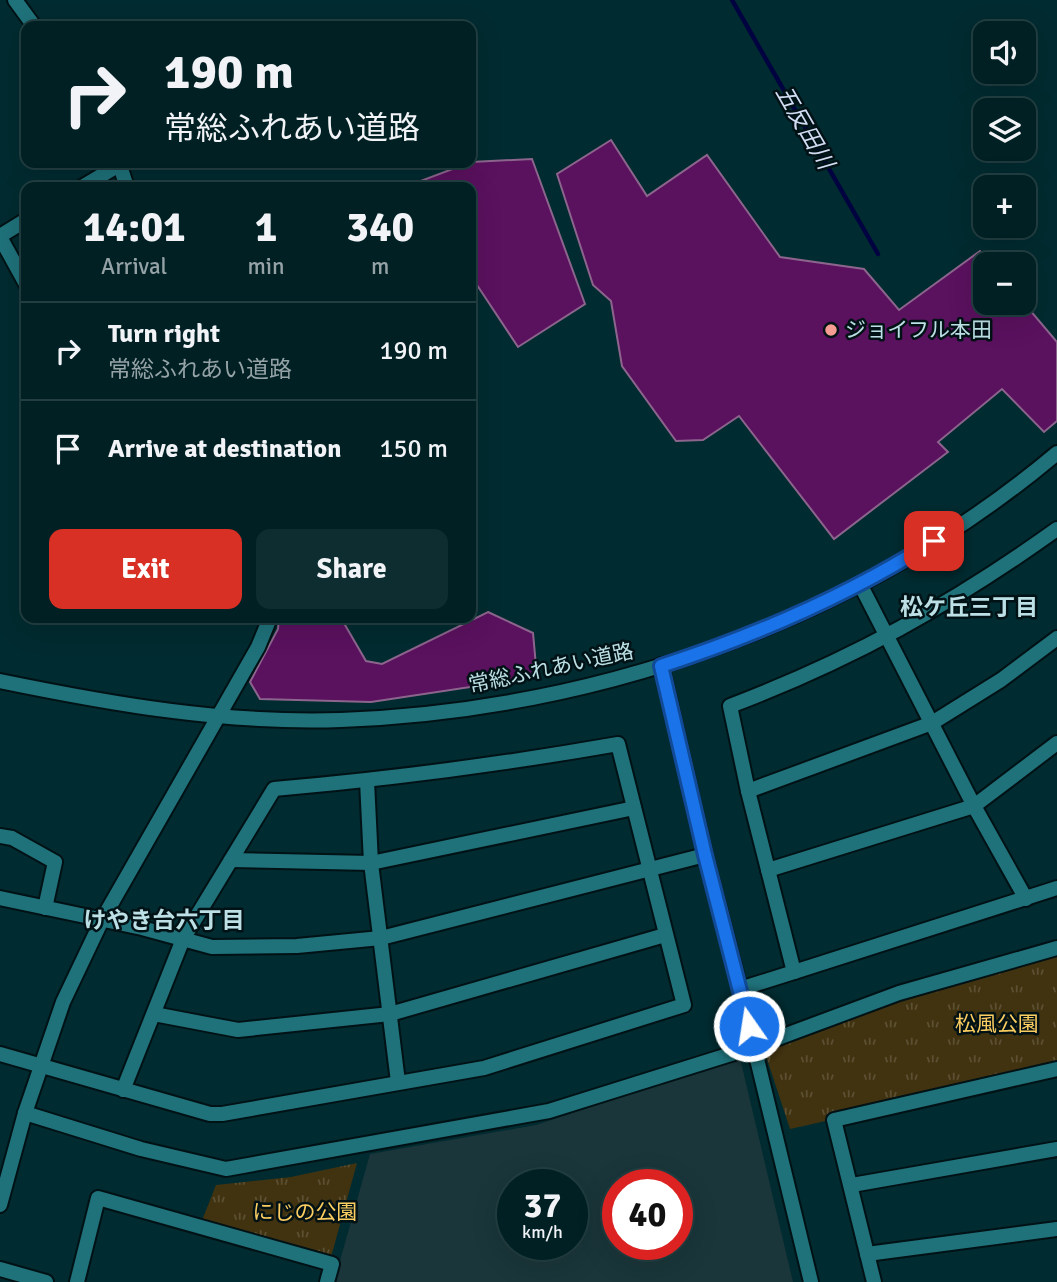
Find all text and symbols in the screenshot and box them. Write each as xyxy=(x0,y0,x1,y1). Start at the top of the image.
map controls xyxy=(973,21,1036,315)
button: sound xyxy=(973,21,1036,84)
text: 190 m xyxy=(164,42,294,102)
icon: right xyxy=(49,49,140,140)
water label: 五反田川 xyxy=(769,80,842,177)
button: layers xyxy=(973,98,1036,161)
text: 常総ふれあい道路 xyxy=(164,109,420,148)
button: + xyxy=(973,175,1036,238)
text: 14:01 xyxy=(83,202,186,253)
text: 1 xyxy=(255,202,277,253)
text: 340 xyxy=(346,202,414,253)
text: Arrival xyxy=(101,252,167,281)
text: min xyxy=(247,252,285,281)
text: m xyxy=(371,252,389,281)
button: − xyxy=(973,252,1036,315)
place label: ジョイフル本田 xyxy=(845,317,992,343)
text: Turn right xyxy=(108,318,220,350)
marker: ジョイフル本田 xyxy=(823,322,839,338)
icon: right xyxy=(49,332,87,370)
text: 190 m xyxy=(379,335,448,367)
text: 常総ふれあい道路 xyxy=(108,355,292,384)
icon: arrive xyxy=(49,430,87,468)
text: Arrive at destination xyxy=(108,433,341,465)
text: 150 m xyxy=(379,433,448,465)
pin xyxy=(904,511,964,571)
icon: arrive xyxy=(915,522,953,560)
button: Exit xyxy=(49,529,242,609)
button: Share xyxy=(256,529,448,609)
district label: 松ケ丘三丁目 xyxy=(900,593,1038,622)
street label: 常総ふれあい道路 xyxy=(466,638,636,698)
district label: けやき台六丁目 xyxy=(84,906,245,935)
position arrow xyxy=(712,989,786,1063)
park label: 松風公園 xyxy=(955,1011,1039,1037)
speed limit sign: 40 xyxy=(602,1169,693,1260)
text: 37 xyxy=(524,1184,561,1227)
park label: にじの公園 xyxy=(253,1199,358,1225)
text: km/h xyxy=(522,1221,563,1243)

